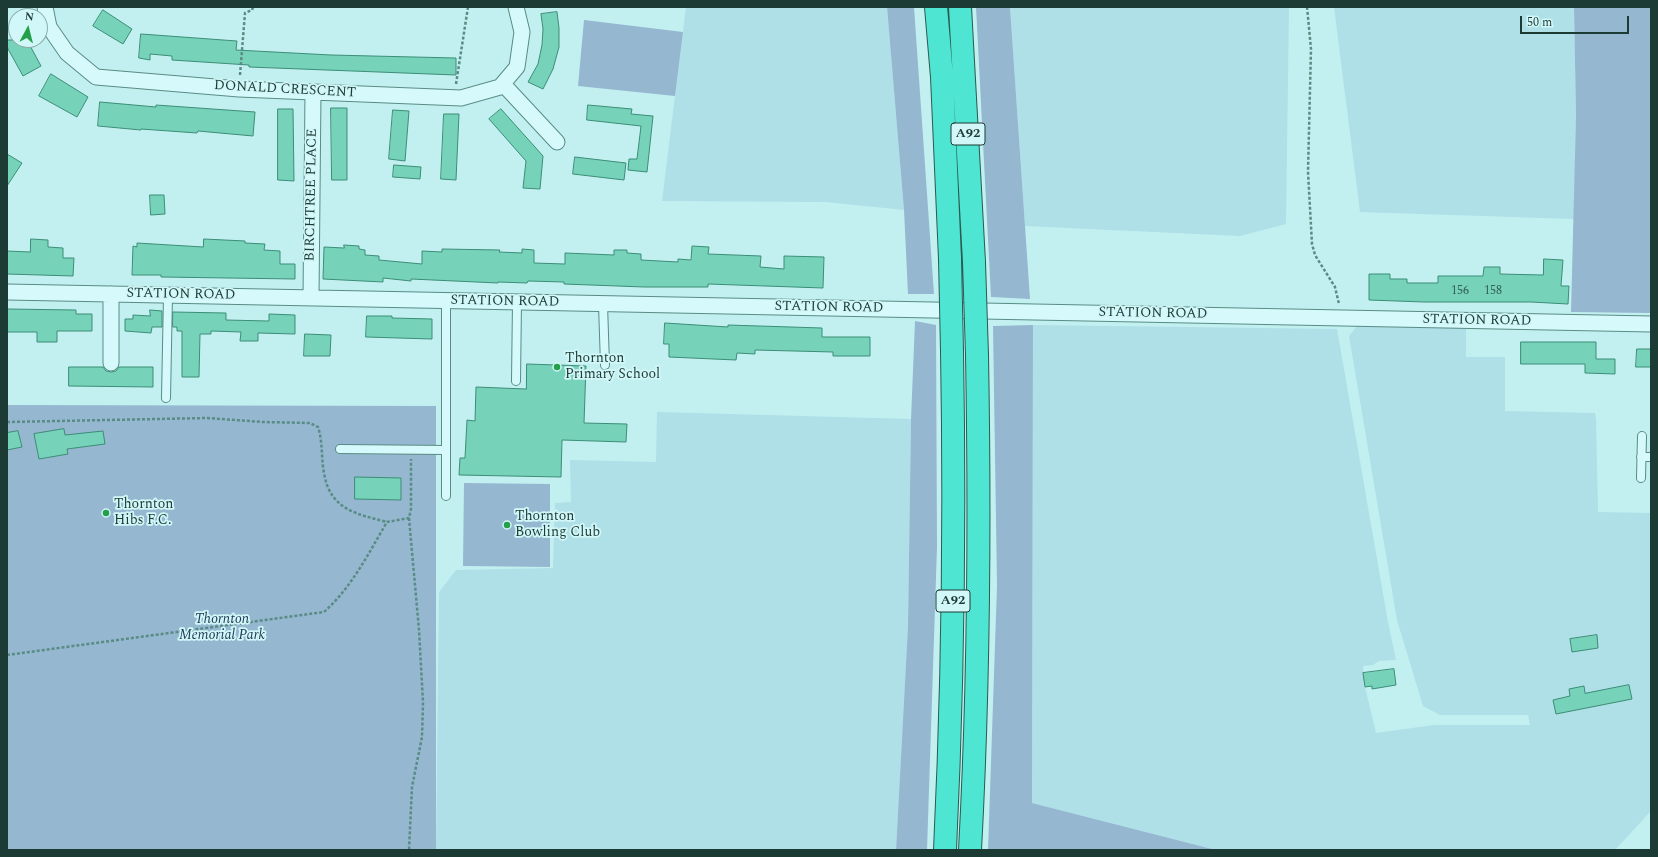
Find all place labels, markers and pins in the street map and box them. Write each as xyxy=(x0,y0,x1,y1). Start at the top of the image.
place label: Thornton Primary School xyxy=(565,351,660,384)
marker: Thornton Primary School xyxy=(552,362,562,372)
place label: Thornton Hibs F.C. xyxy=(114,497,174,530)
marker: Thornton Hibs F.C. xyxy=(101,508,111,518)
place label: Thornton Bowling Club xyxy=(515,509,600,542)
marker: Thornton Bowling Club xyxy=(502,520,512,530)

